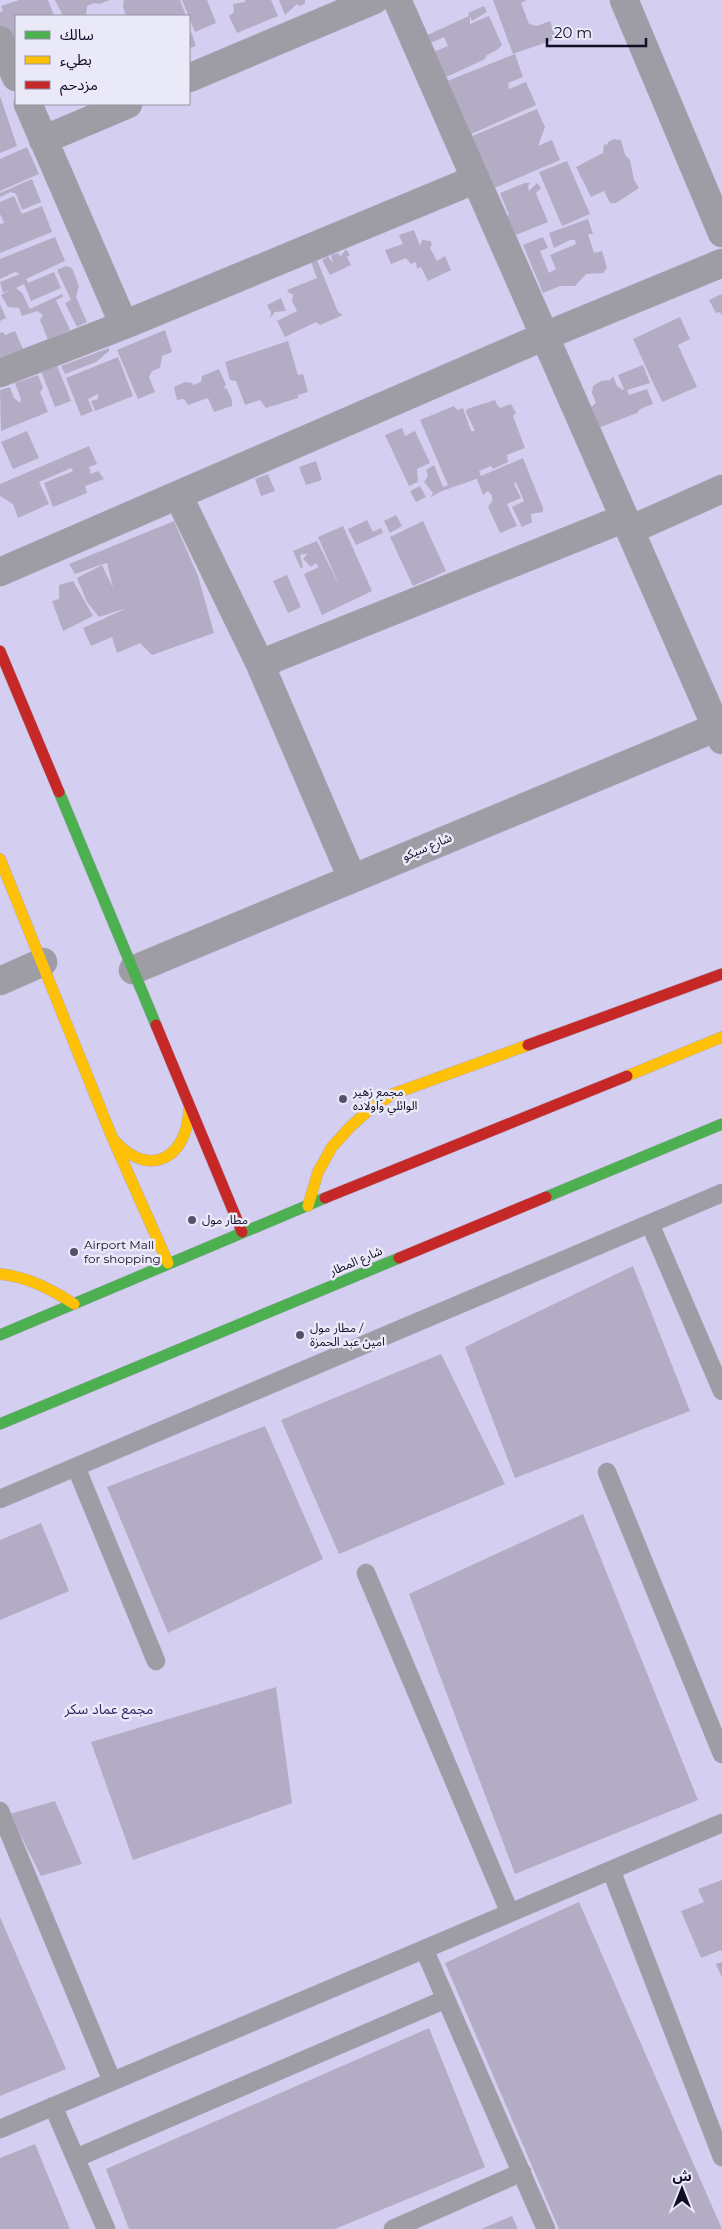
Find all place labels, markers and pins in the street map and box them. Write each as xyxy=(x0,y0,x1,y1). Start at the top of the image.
place label: مجمع زهير الوائلي واولاده xyxy=(352,1084,418,1116)
marker: مجمع زهير الوائلي واولاده xyxy=(337,1093,349,1105)
place label: مطار مول xyxy=(202,1212,248,1227)
marker: مطار مول xyxy=(186,1214,198,1226)
place label: Airport Mall for shopping xyxy=(84,1237,161,1266)
marker: Airport Mall for shopping xyxy=(68,1246,80,1258)
place label: مطار مول / امين عبد الحمزة xyxy=(310,1320,385,1349)
marker: مطار مول / امين عبد الحمزة xyxy=(294,1329,306,1341)

